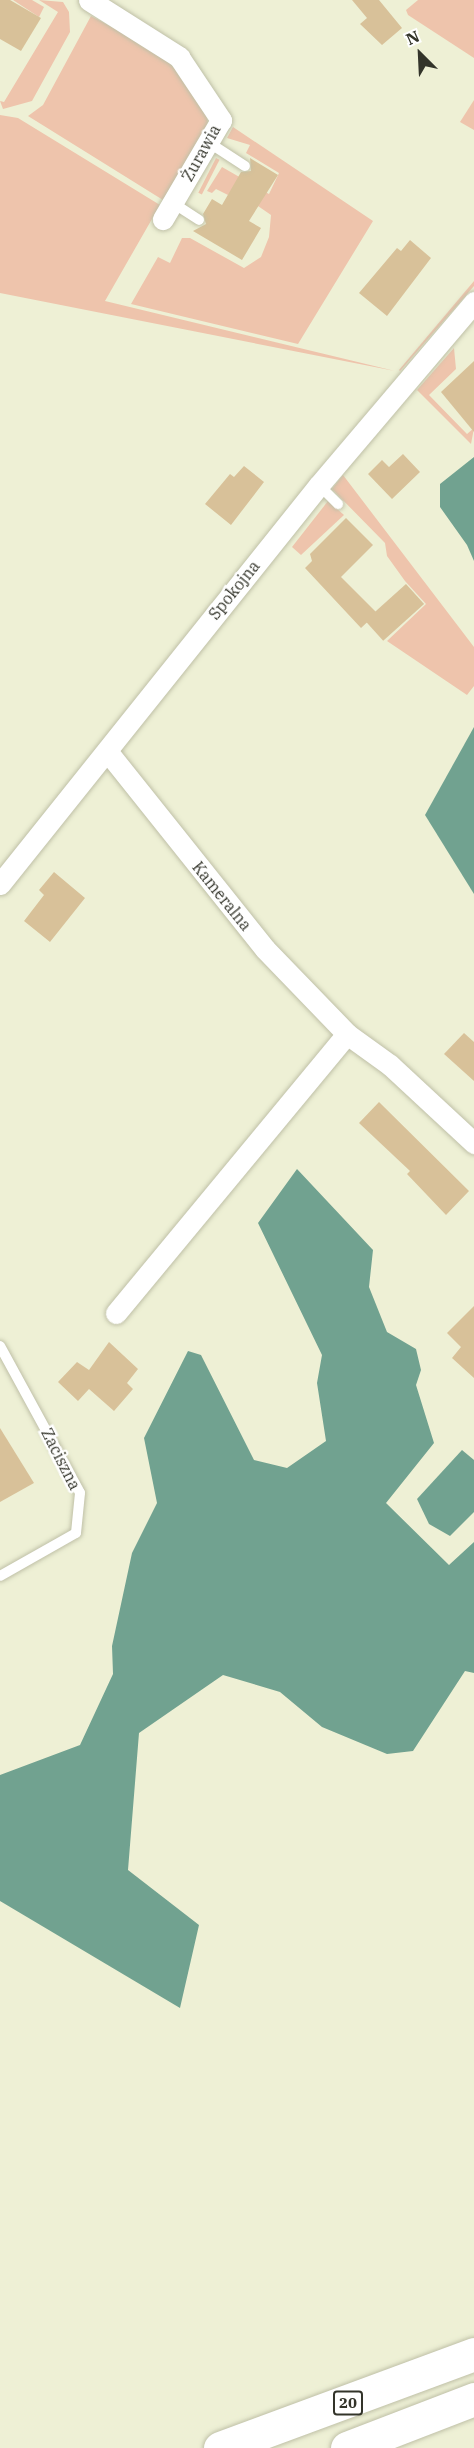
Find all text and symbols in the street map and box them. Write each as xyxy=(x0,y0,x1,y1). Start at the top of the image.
north arrow xyxy=(390,24,450,84)
text: N xyxy=(403,26,423,49)
street label: Żurawia xyxy=(178,121,224,185)
street label: Spokojna xyxy=(204,557,264,623)
street label: Kameralna xyxy=(188,858,256,934)
street label: Zaciszna xyxy=(37,1425,85,1493)
road number: 20 xyxy=(333,2391,363,2415)

